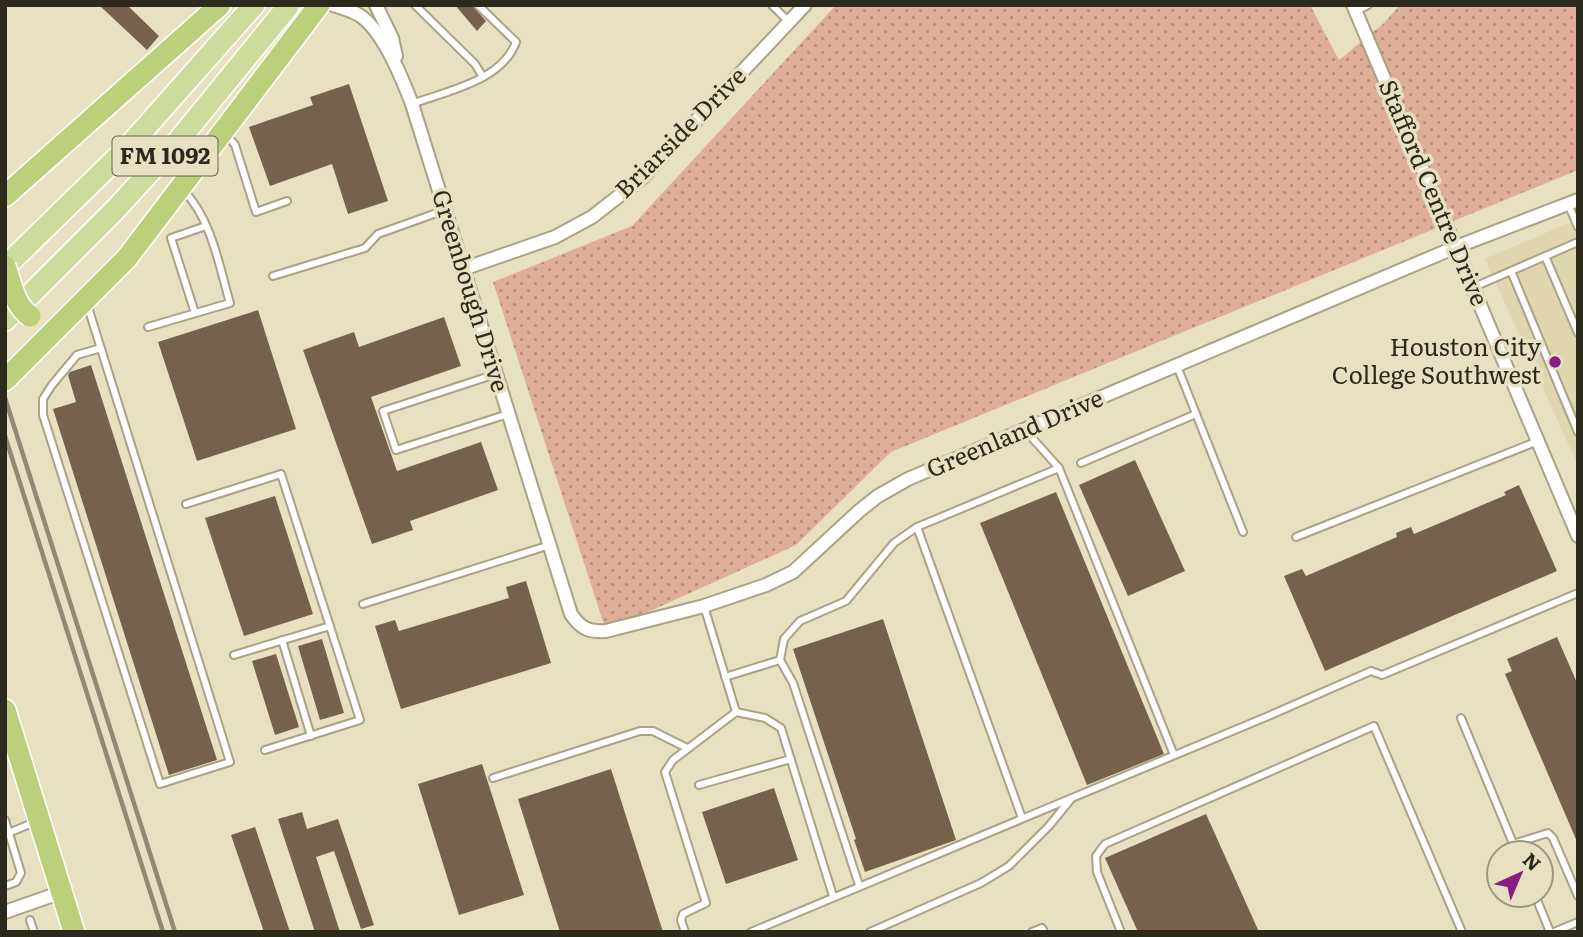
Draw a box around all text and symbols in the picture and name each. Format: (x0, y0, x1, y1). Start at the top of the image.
street label: Briarside Drive (606, 58, 753, 205)
street label: Stafford Centre Drive (1372, 73, 1499, 311)
road number: FM 1092 (113, 136, 218, 176)
street label: Greenbough Drive (425, 185, 520, 396)
place label: Houston City College Southwest (1332, 328, 1541, 391)
marker: Houston City College Southwest (1547, 354, 1563, 370)
street label: Greenland Drive (920, 379, 1108, 485)
north arrow (1485, 839, 1555, 909)
text: N (1517, 845, 1548, 877)

